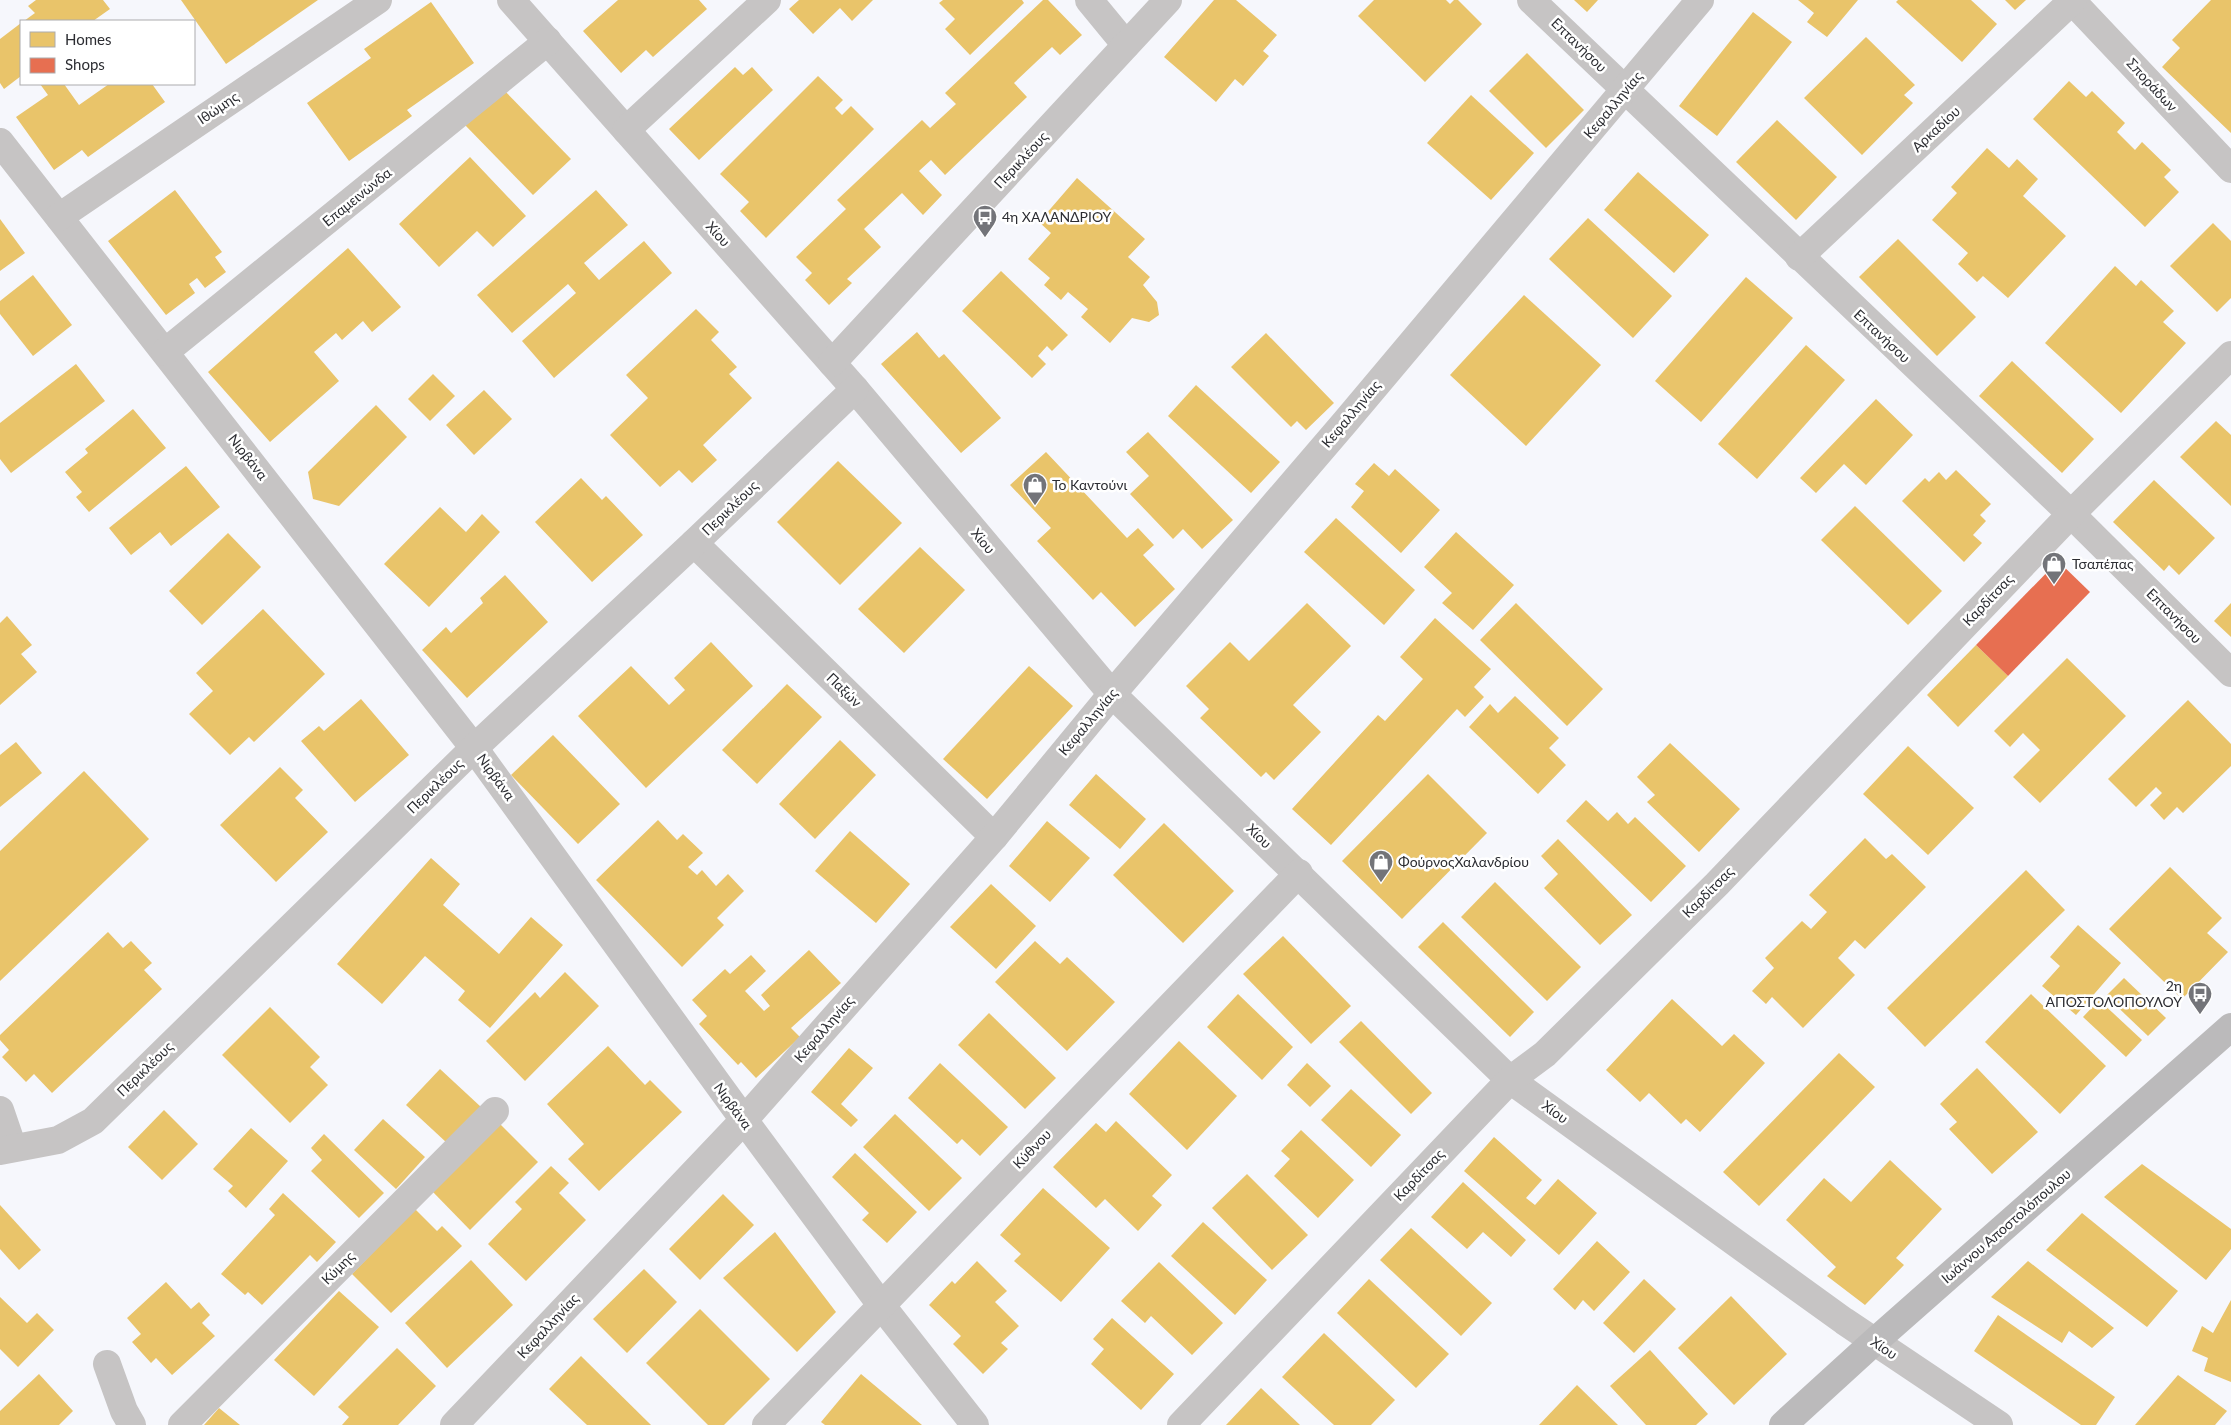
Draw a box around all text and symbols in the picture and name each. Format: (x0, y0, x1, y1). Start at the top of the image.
street label: Επτανήσου (1548, 14, 1611, 75)
legend (20, 20, 195, 85)
text: Homes (65, 30, 111, 48)
text: Shops (65, 55, 105, 73)
street label: Σποράδων (2123, 55, 2181, 115)
street label: Κεφαλληνίας (1580, 67, 1646, 142)
street label: Ιθώμης (194, 87, 242, 127)
street label: Αρκαδίου (1908, 102, 1963, 155)
street label: Περικλέους (990, 127, 1052, 192)
street label: Επαμεινώνδα (319, 163, 395, 230)
bus stop icon: 4η ΧΑΛΑΝΔΡΙΟΥ (972, 204, 998, 238)
place label: 4η ΧΑΛΑΝΔΡΙΟΥ (1002, 208, 1112, 225)
street label: Χίου (703, 218, 734, 250)
street label: Επτανήσου (1851, 305, 1914, 366)
street label: Κεφαλληνίας (1318, 376, 1384, 451)
street label: Νιρβάνα (225, 430, 272, 484)
shop icon: Το Καντούνι (1022, 472, 1048, 506)
street label: Περικλέους (698, 476, 762, 539)
place label: Το Καντούνι (1052, 476, 1127, 493)
street label: Χίου (968, 524, 999, 557)
shop icon: Τσαπέπας (2041, 551, 2067, 585)
place label: Τσαπέπας (2072, 555, 2134, 572)
street label: Καρδίτσας (1959, 570, 2017, 629)
street label: Επτανήσου (2143, 585, 2205, 647)
street label: Παξών (823, 669, 865, 710)
street label: Κεφαλληνίας (1055, 684, 1121, 759)
street label: Νιρβάνα (474, 750, 519, 804)
street label: Περικλέους (403, 754, 467, 817)
street label: Χίου (1243, 820, 1275, 852)
shop icon: ΦούρνοςΧαλανδρίου (1368, 849, 1394, 883)
place label: ΦούρνοςΧαλανδρίου (1398, 853, 1529, 870)
street label: Καρδίτσας (1678, 862, 1737, 921)
place label: 2η ΑΠΟΣΤΟΛΟΠΟΥΛΟΥ (2045, 977, 2182, 1010)
bus stop icon: 2η ΑΠΟΣΤΟΛΟΠΟΥΛΟΥ (2187, 981, 2213, 1015)
street label: Κεφαλληνίας (790, 992, 857, 1065)
street label: Περικλέους (113, 1037, 177, 1100)
street label: Νιρβάνα (711, 1079, 756, 1133)
street label: Χίου (1539, 1096, 1572, 1127)
street label: Κύθνου (1009, 1126, 1054, 1172)
street label: Καρδίτσας (1390, 1145, 1448, 1204)
street label: Ιωάννου Αποστολόπουλου (1938, 1165, 2074, 1286)
street label: Κύμης (318, 1247, 358, 1288)
street label: Κεφαλληνίας (513, 1289, 582, 1362)
street label: Χίου (1868, 1333, 1901, 1362)

